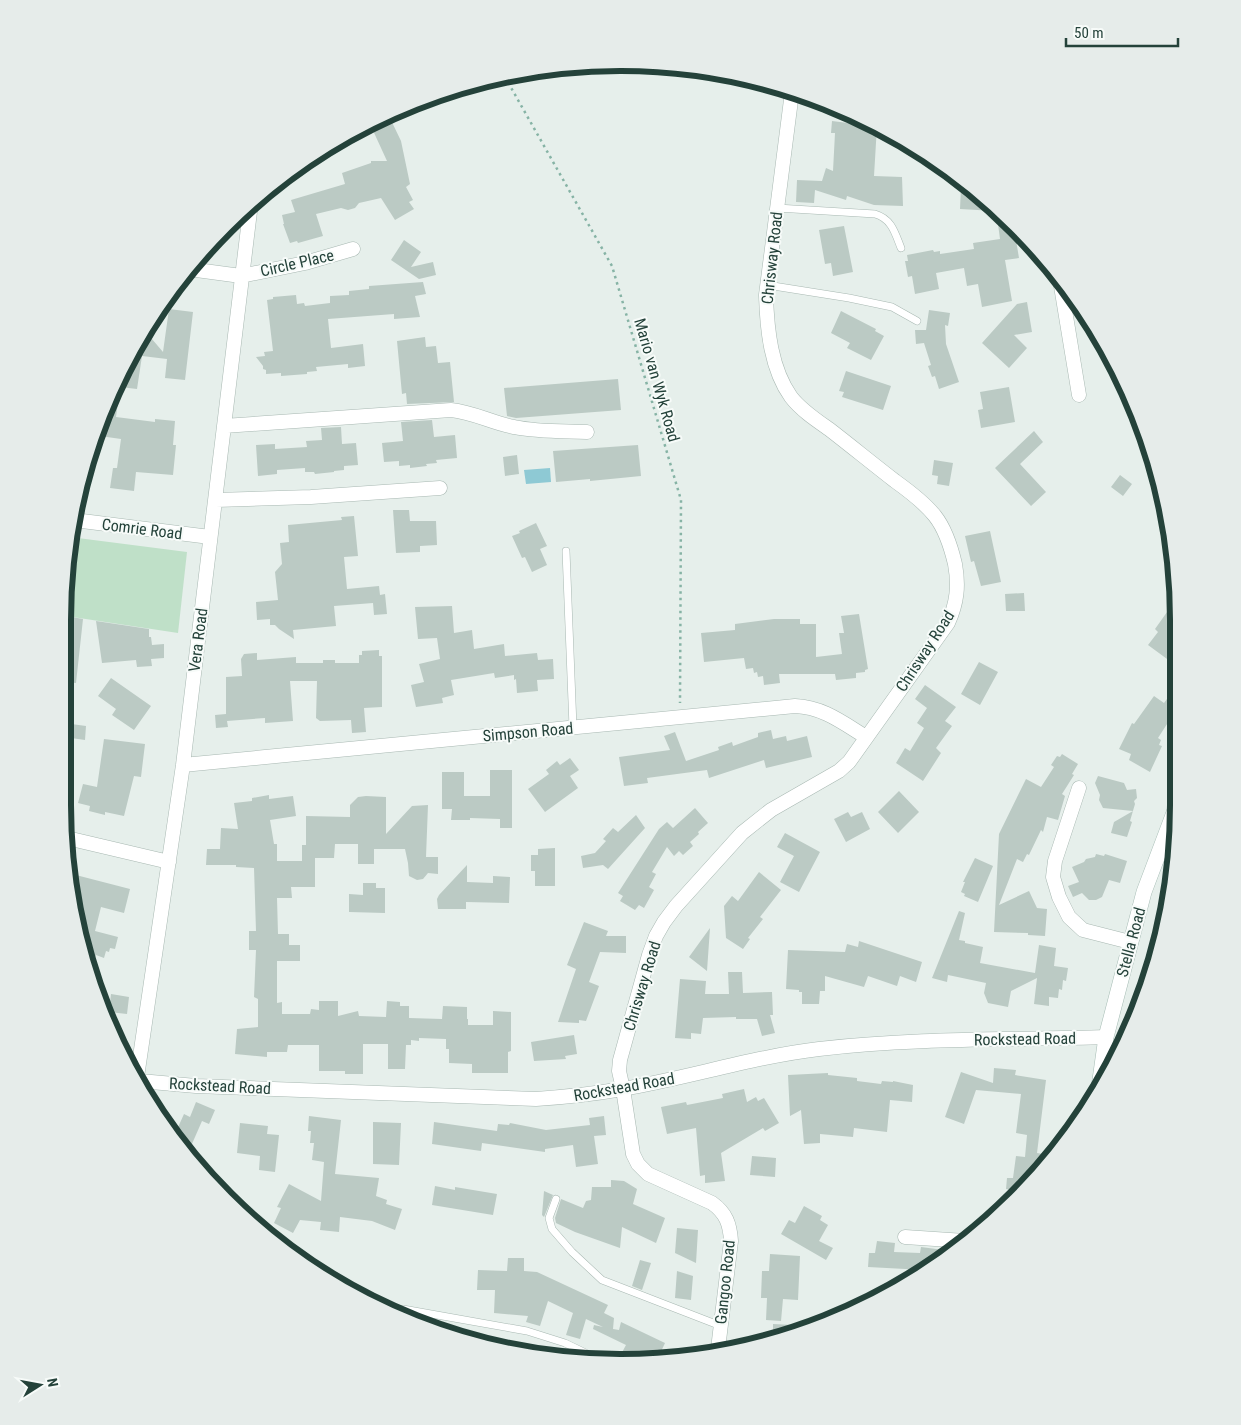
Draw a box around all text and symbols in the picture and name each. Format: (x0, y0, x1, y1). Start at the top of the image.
scale bar (1066, 15, 1178, 47)
text: 50 m (1074, 24, 1104, 42)
street label: Chrisway Road (758, 211, 786, 305)
street label: Circle Place (258, 245, 336, 281)
street label: Mario van Wyk Road (630, 316, 684, 444)
street label: Comrie Road (101, 515, 183, 543)
street label: Vera Road (185, 607, 211, 673)
street label: Chrisway Road (892, 607, 958, 695)
street label: Simpson Road (482, 719, 574, 745)
street label: Stella Road (1113, 905, 1149, 979)
street label: Chrisway Road (619, 939, 665, 1033)
street label: Rockstead Road (974, 1029, 1076, 1049)
street label: Rockstead Road (572, 1069, 676, 1105)
street label: Rockstead Road (169, 1074, 271, 1098)
street label: Gangoo Road (711, 1239, 739, 1325)
north arrow (15, 1360, 65, 1410)
text: N (44, 1377, 61, 1388)

